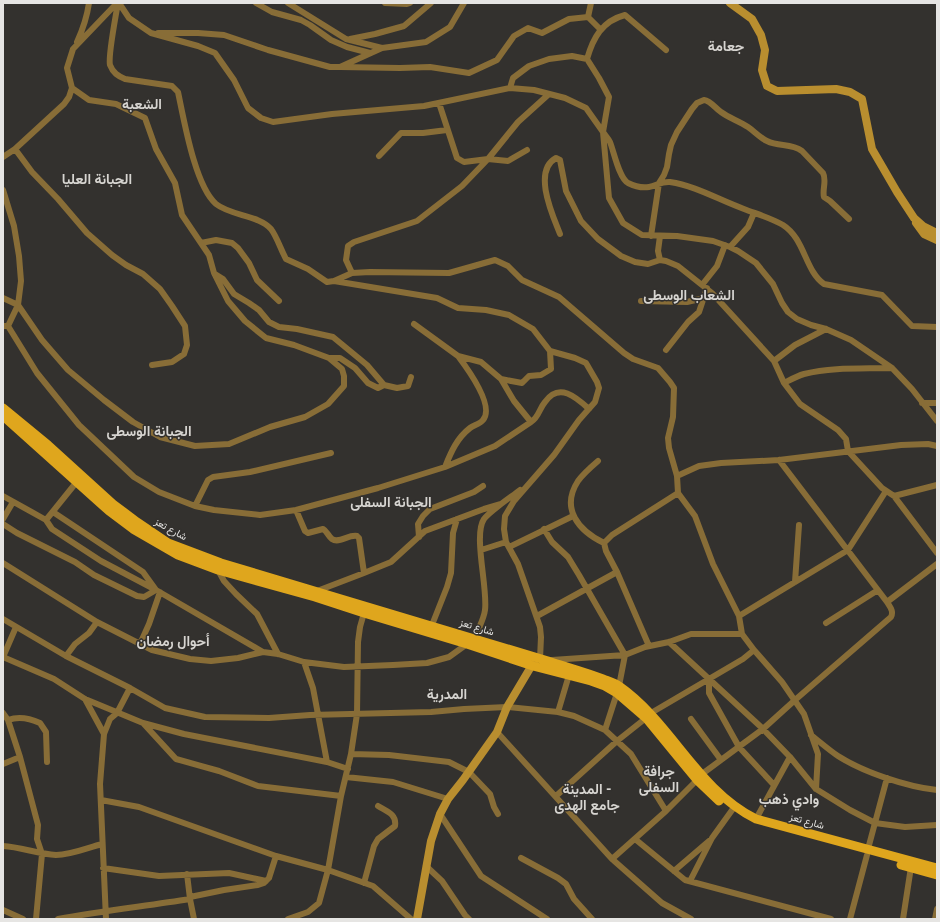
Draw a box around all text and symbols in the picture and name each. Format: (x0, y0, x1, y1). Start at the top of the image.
district label: جعامة (708, 38, 745, 55)
district label: الشعبة (122, 96, 162, 113)
district label: الجبانة العليا (62, 171, 132, 188)
district label: الشعاب الوسطى (643, 287, 735, 304)
district label: الجبانة الوسطى (106, 423, 192, 440)
district label: الجبانة السفلى (350, 494, 432, 511)
street label: شارع تعز (152, 515, 189, 543)
street label: شارع تعز (457, 616, 496, 638)
district label: أحوال رمضان (136, 633, 210, 650)
district label: المدرية (427, 686, 467, 703)
district label: جرافة السفلى (639, 763, 679, 796)
district label: المدينة - جامع الهدى (554, 781, 620, 815)
district label: وادي ذهب (759, 791, 819, 811)
street label: شارع تعز (787, 811, 826, 832)

